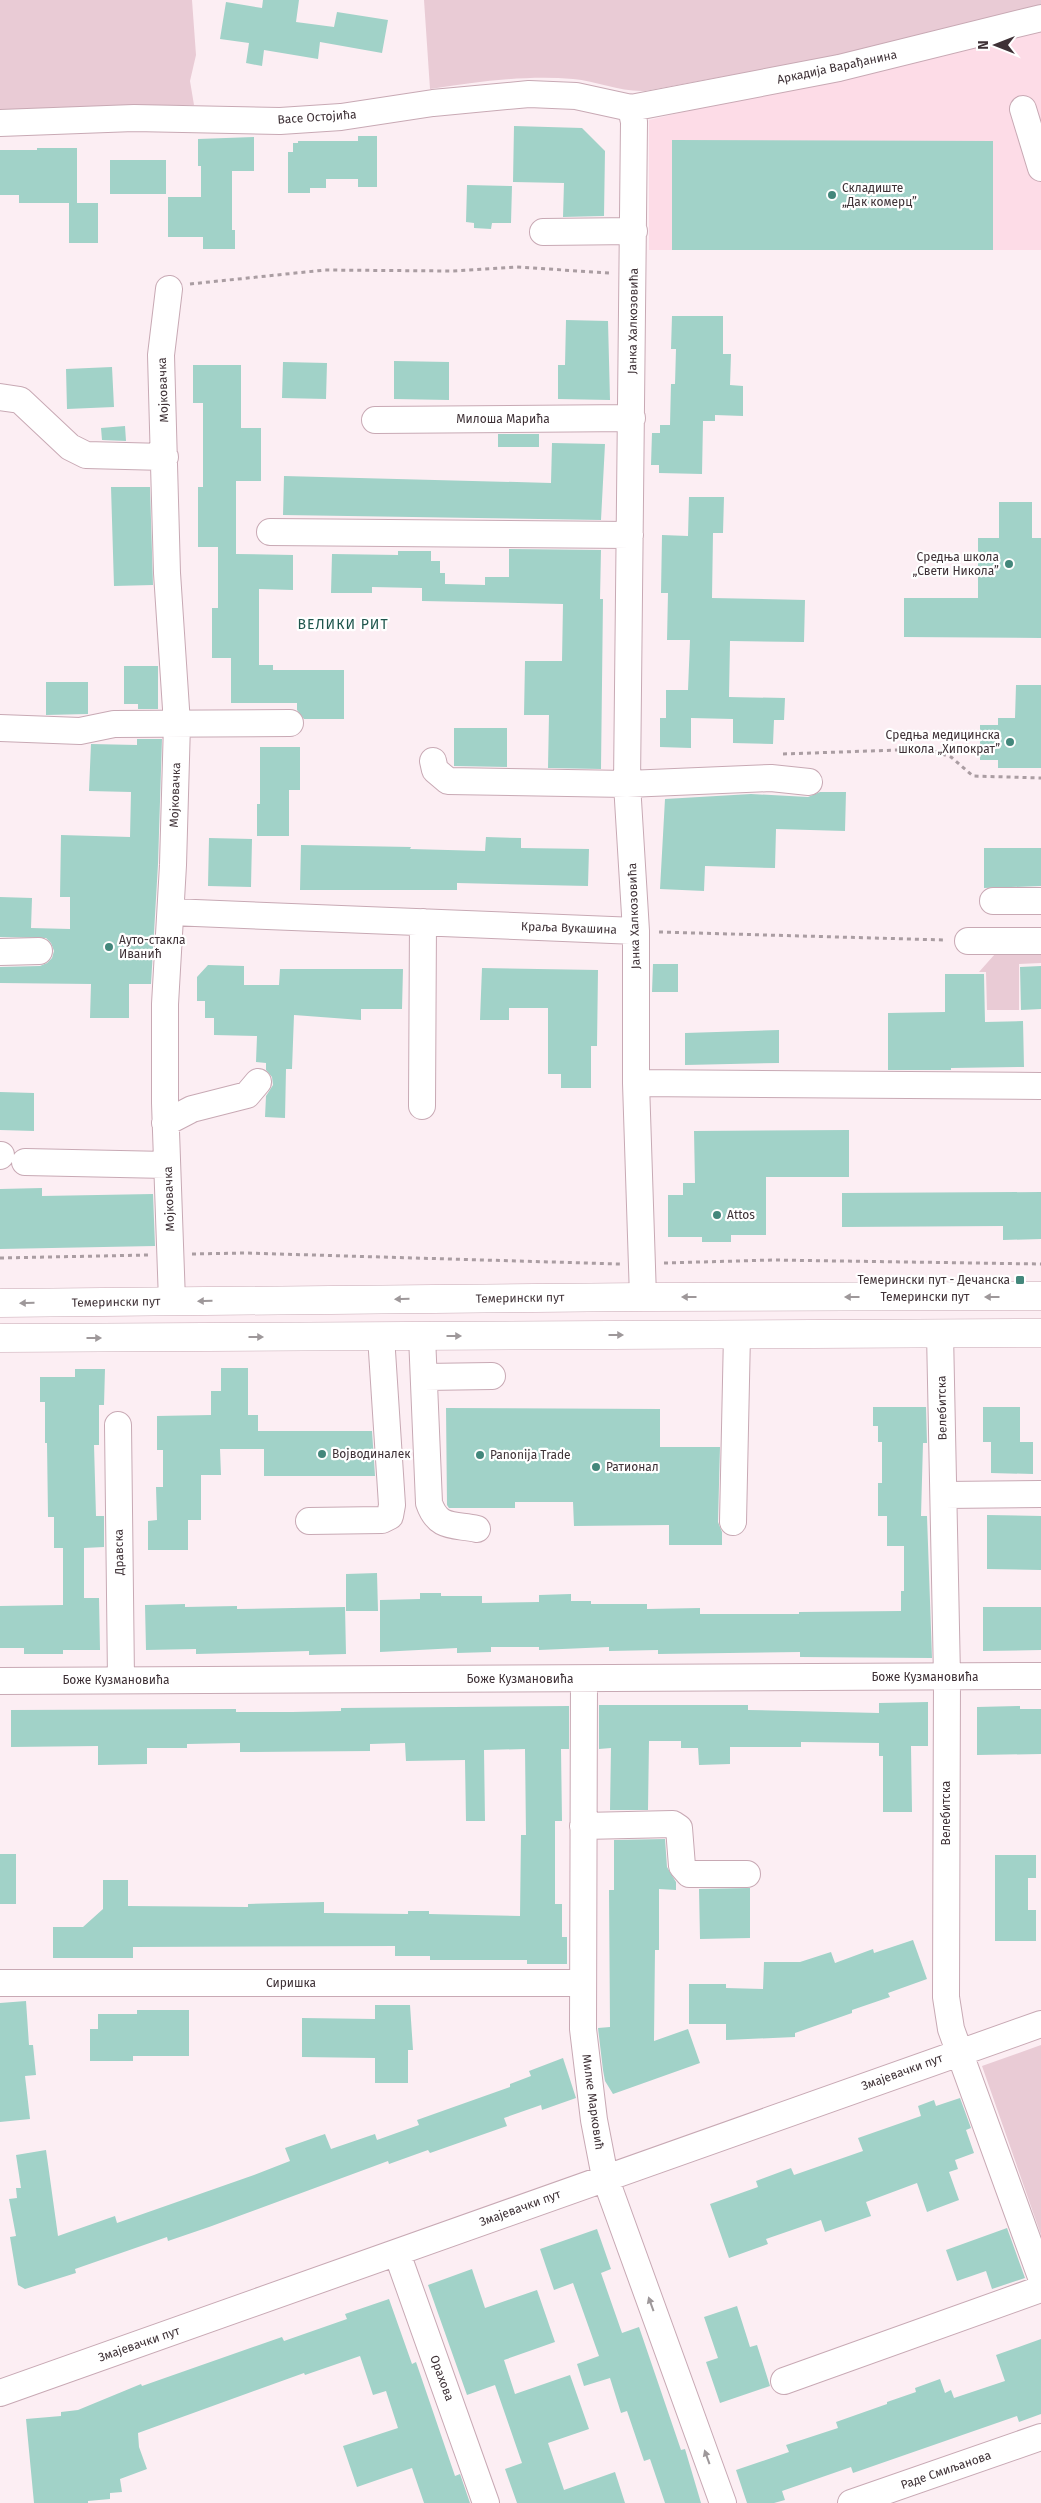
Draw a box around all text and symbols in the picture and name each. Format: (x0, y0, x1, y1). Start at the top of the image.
north arrow (971, 20, 1021, 70)
text: N (975, 40, 992, 50)
street label: Аркадија Варађанина (776, 47, 898, 87)
street label: Васе Остојића (277, 107, 357, 127)
place label: Складиште „Дак комерц” (842, 181, 917, 209)
marker: Складиште „Дак комерц” (826, 189, 838, 201)
street label: Јанка Халкозовића (625, 268, 641, 374)
street label: Мојковачка (155, 357, 171, 423)
street label: Милоша Марића (456, 412, 550, 426)
place label: Средња школа „Свети Никола” (913, 550, 999, 578)
marker: Средња школа „Свети Никола” (1003, 558, 1015, 570)
district label: ВЕЛИКИ РИТ (297, 616, 389, 633)
place label: Средња медицинска школа „Хипократ” (886, 728, 1000, 756)
marker: Средња медицинска школа „Хипократ” (1004, 736, 1016, 748)
street label: Мојковачка (167, 762, 183, 828)
street label: Јанка Халкозовића (625, 863, 643, 969)
street label: Краља Вукашина (521, 919, 617, 937)
place label: Ауто-стакла Иванић (119, 933, 186, 961)
marker: Ауто-стакла Иванић (103, 941, 115, 953)
street label: Мојковачка (161, 1166, 177, 1232)
place label: Attos (727, 1208, 755, 1222)
marker: Attos (711, 1209, 723, 1221)
place label: Темерински пут - Дечанска (857, 1273, 1010, 1287)
marker: Темерински пут - Дечанска (1014, 1274, 1026, 1286)
street label: Темерински пут (475, 1290, 565, 1306)
street label: Темерински пут (881, 1290, 970, 1304)
one-way arrow (681, 1293, 697, 1301)
one-way arrow (843, 1293, 859, 1301)
one-way arrow (984, 1293, 1000, 1301)
street label: Темерински пут (71, 1294, 161, 1310)
one-way arrow (394, 1295, 410, 1303)
one-way arrow (196, 1297, 212, 1305)
one-way arrow (18, 1299, 34, 1307)
one-way arrow (608, 1331, 624, 1339)
one-way arrow (446, 1332, 462, 1340)
one-way arrow (249, 1333, 265, 1341)
one-way arrow (86, 1334, 102, 1342)
street label: Велебитска (934, 1376, 950, 1440)
place label: Војводиналек (332, 1447, 411, 1461)
marker: Војводиналек (316, 1448, 328, 1460)
place label: Panonija Trade (490, 1448, 571, 1462)
marker: Panonija Trade (474, 1449, 486, 1461)
place label: Ратионал (606, 1460, 659, 1474)
marker: Ратионал (590, 1461, 602, 1473)
street label: Дравска (112, 1529, 126, 1576)
street label: Боже Кузмановића (871, 1670, 979, 1684)
street label: Боже Кузмановића (466, 1672, 574, 1686)
street label: Боже Кузмановића (62, 1673, 170, 1687)
street label: Велебитска (939, 1781, 953, 1845)
street label: Сиришка (266, 1976, 316, 1990)
street label: Змајевачки пут (859, 2051, 945, 2093)
street label: Милке Марковић (579, 2053, 607, 2151)
street label: Змајевачки пут (477, 2187, 563, 2229)
one-way arrow (647, 2297, 654, 2312)
street label: Змајевачки пут (96, 2323, 182, 2365)
street label: Орахова (427, 2353, 457, 2403)
street label: Раде Смиљанова (899, 2448, 993, 2492)
one-way arrow (703, 2449, 711, 2464)

